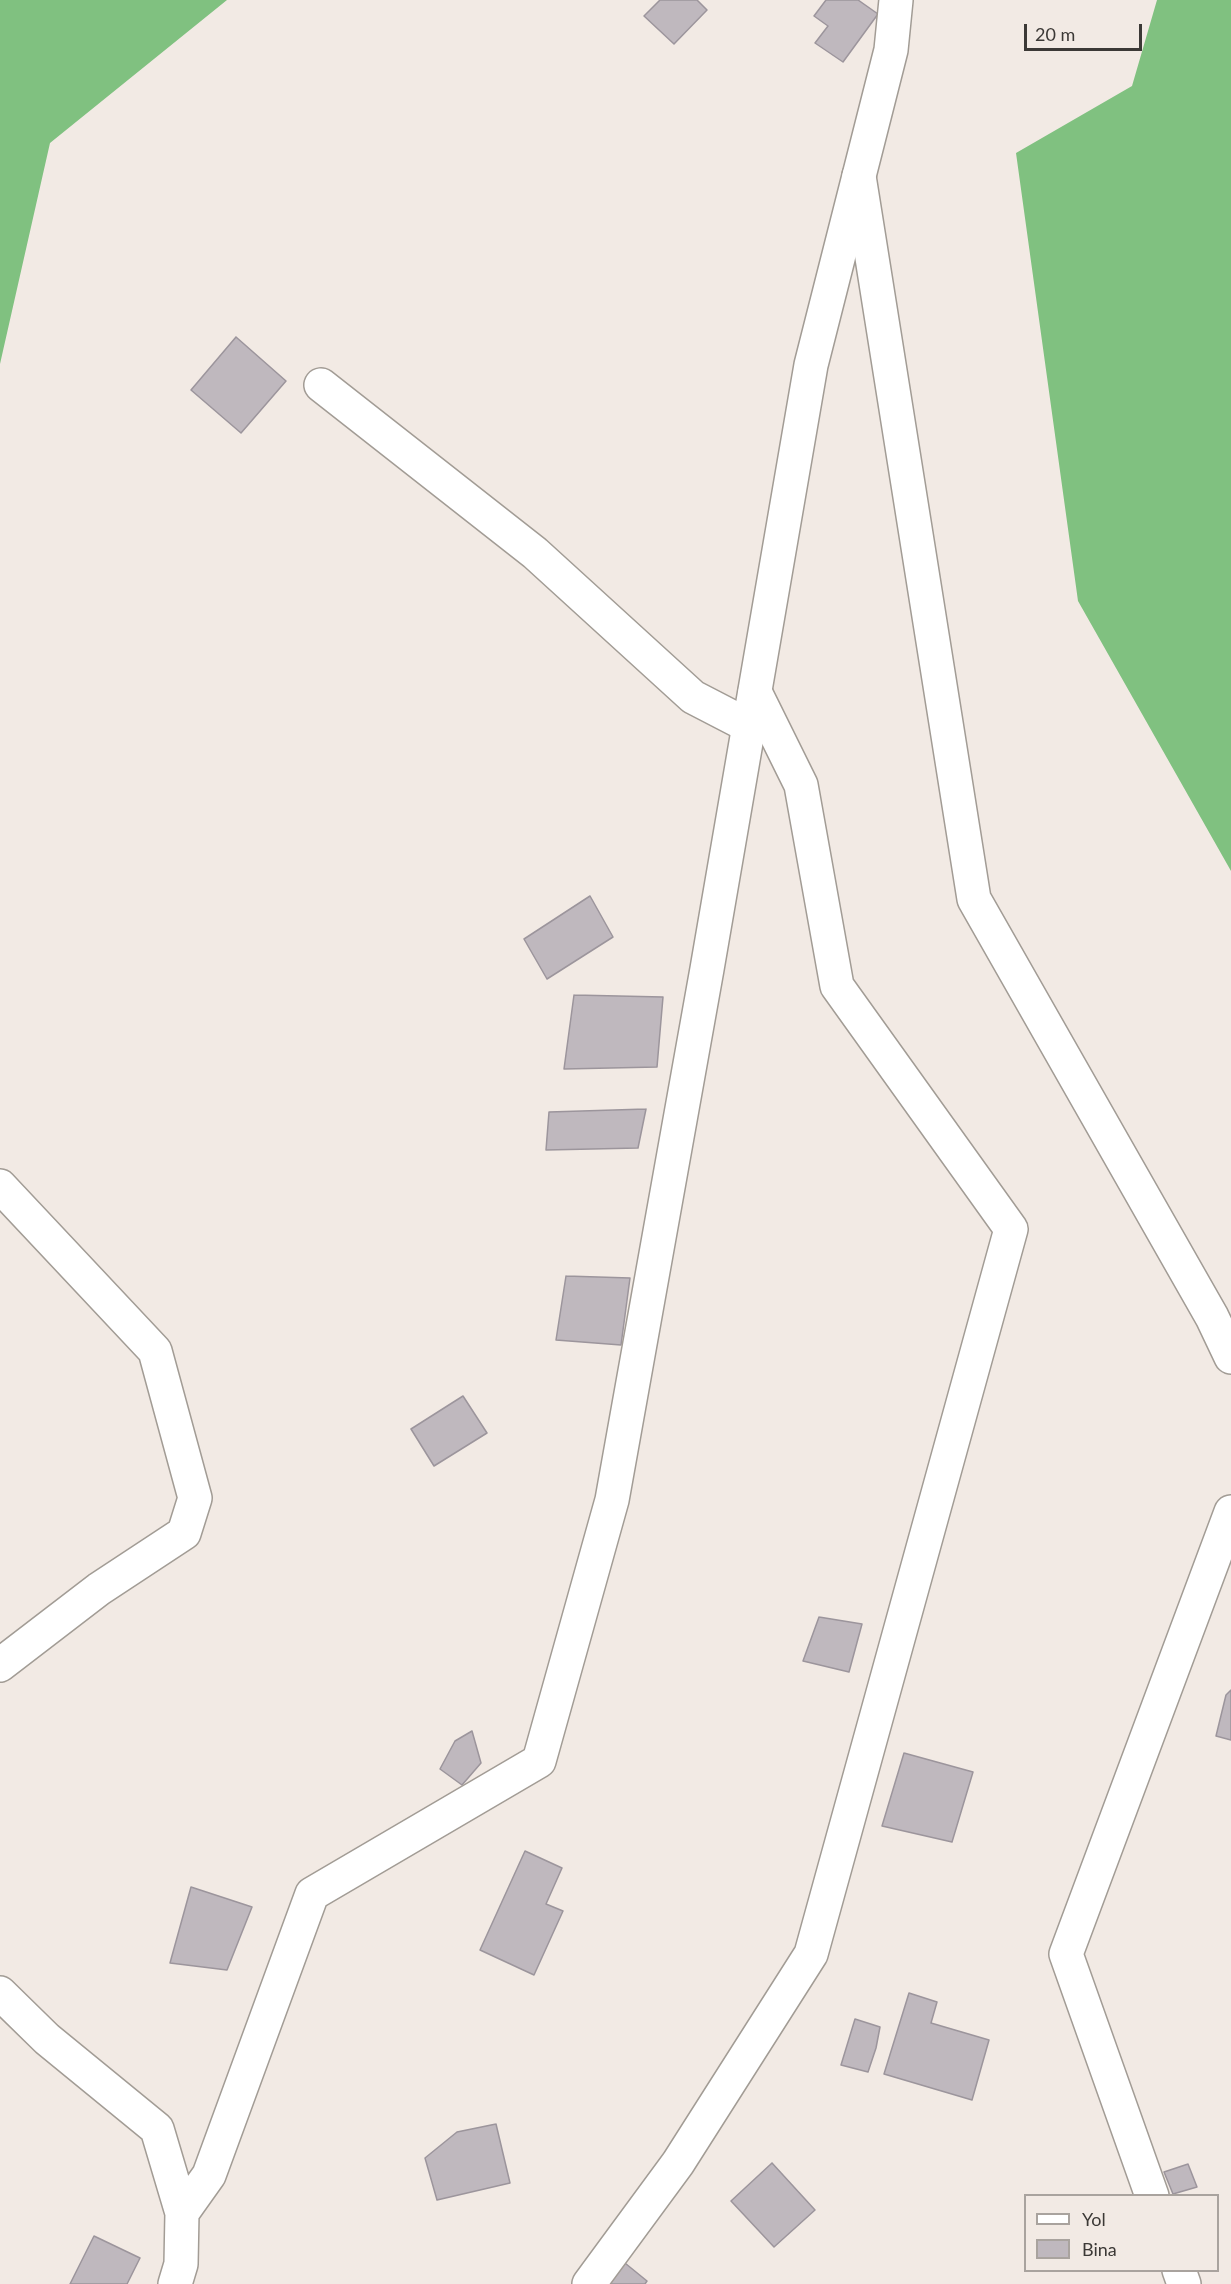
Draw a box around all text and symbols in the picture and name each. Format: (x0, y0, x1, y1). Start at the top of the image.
scale bar (1027, 12, 1146, 50)
text: 20 m (1035, 23, 1075, 45)
legend (1024, 2194, 1219, 2272)
text: Yol (1082, 2208, 1106, 2230)
text: Bina (1082, 2238, 1117, 2260)

